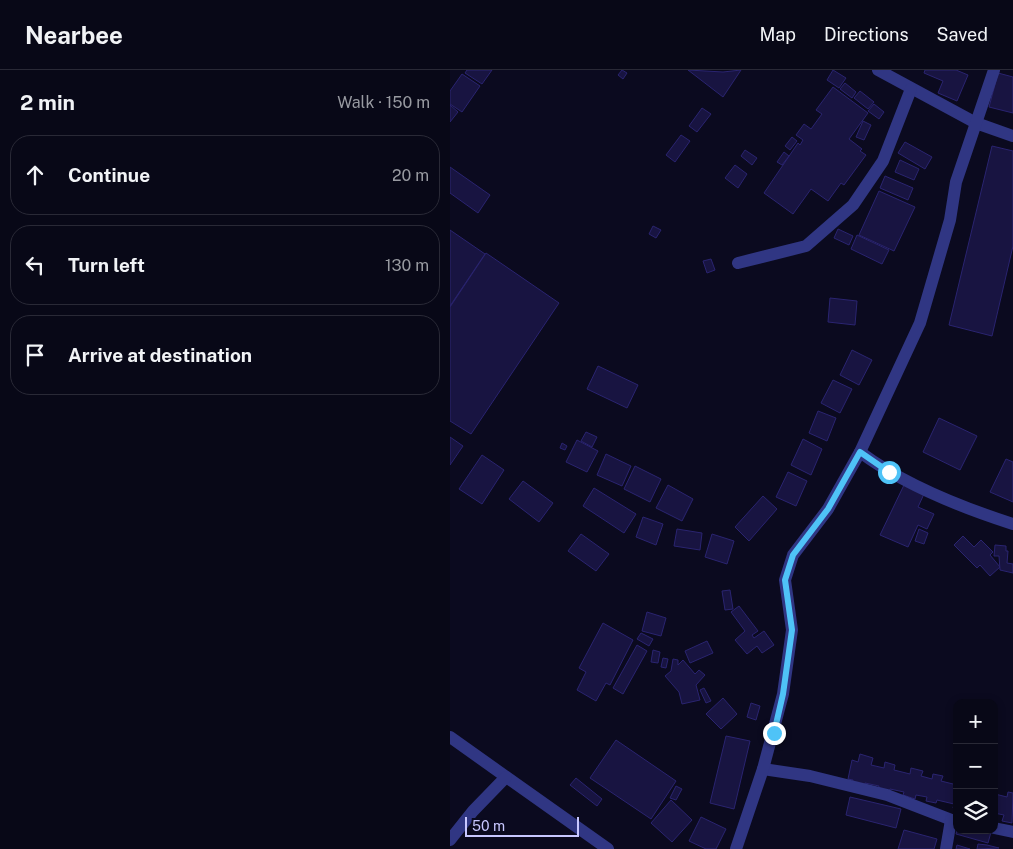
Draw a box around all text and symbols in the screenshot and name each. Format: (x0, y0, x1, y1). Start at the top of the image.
text: Nearbee (25, 21, 123, 49)
text: Map (759, 24, 796, 45)
text: Directions (824, 24, 909, 45)
text: Saved (937, 24, 988, 45)
text: 2 min (20, 90, 75, 115)
text: Walk · 150 m (337, 93, 430, 112)
icon: ahead (21, 161, 49, 189)
text: Continue (68, 164, 150, 186)
text: 20 m (392, 166, 429, 185)
icon: left (21, 251, 49, 279)
text: Turn left (68, 254, 145, 276)
text: 130 m (385, 256, 429, 275)
icon: arrive (21, 341, 49, 369)
text: Arrive at destination (68, 344, 252, 366)
route start (878, 461, 901, 484)
map controls (953, 699, 998, 834)
button: + (953, 699, 998, 744)
route end (763, 722, 786, 745)
button: − (953, 744, 998, 789)
button: layers (953, 789, 998, 834)
scale bar (465, 814, 579, 837)
text: 50 m (472, 818, 505, 834)

